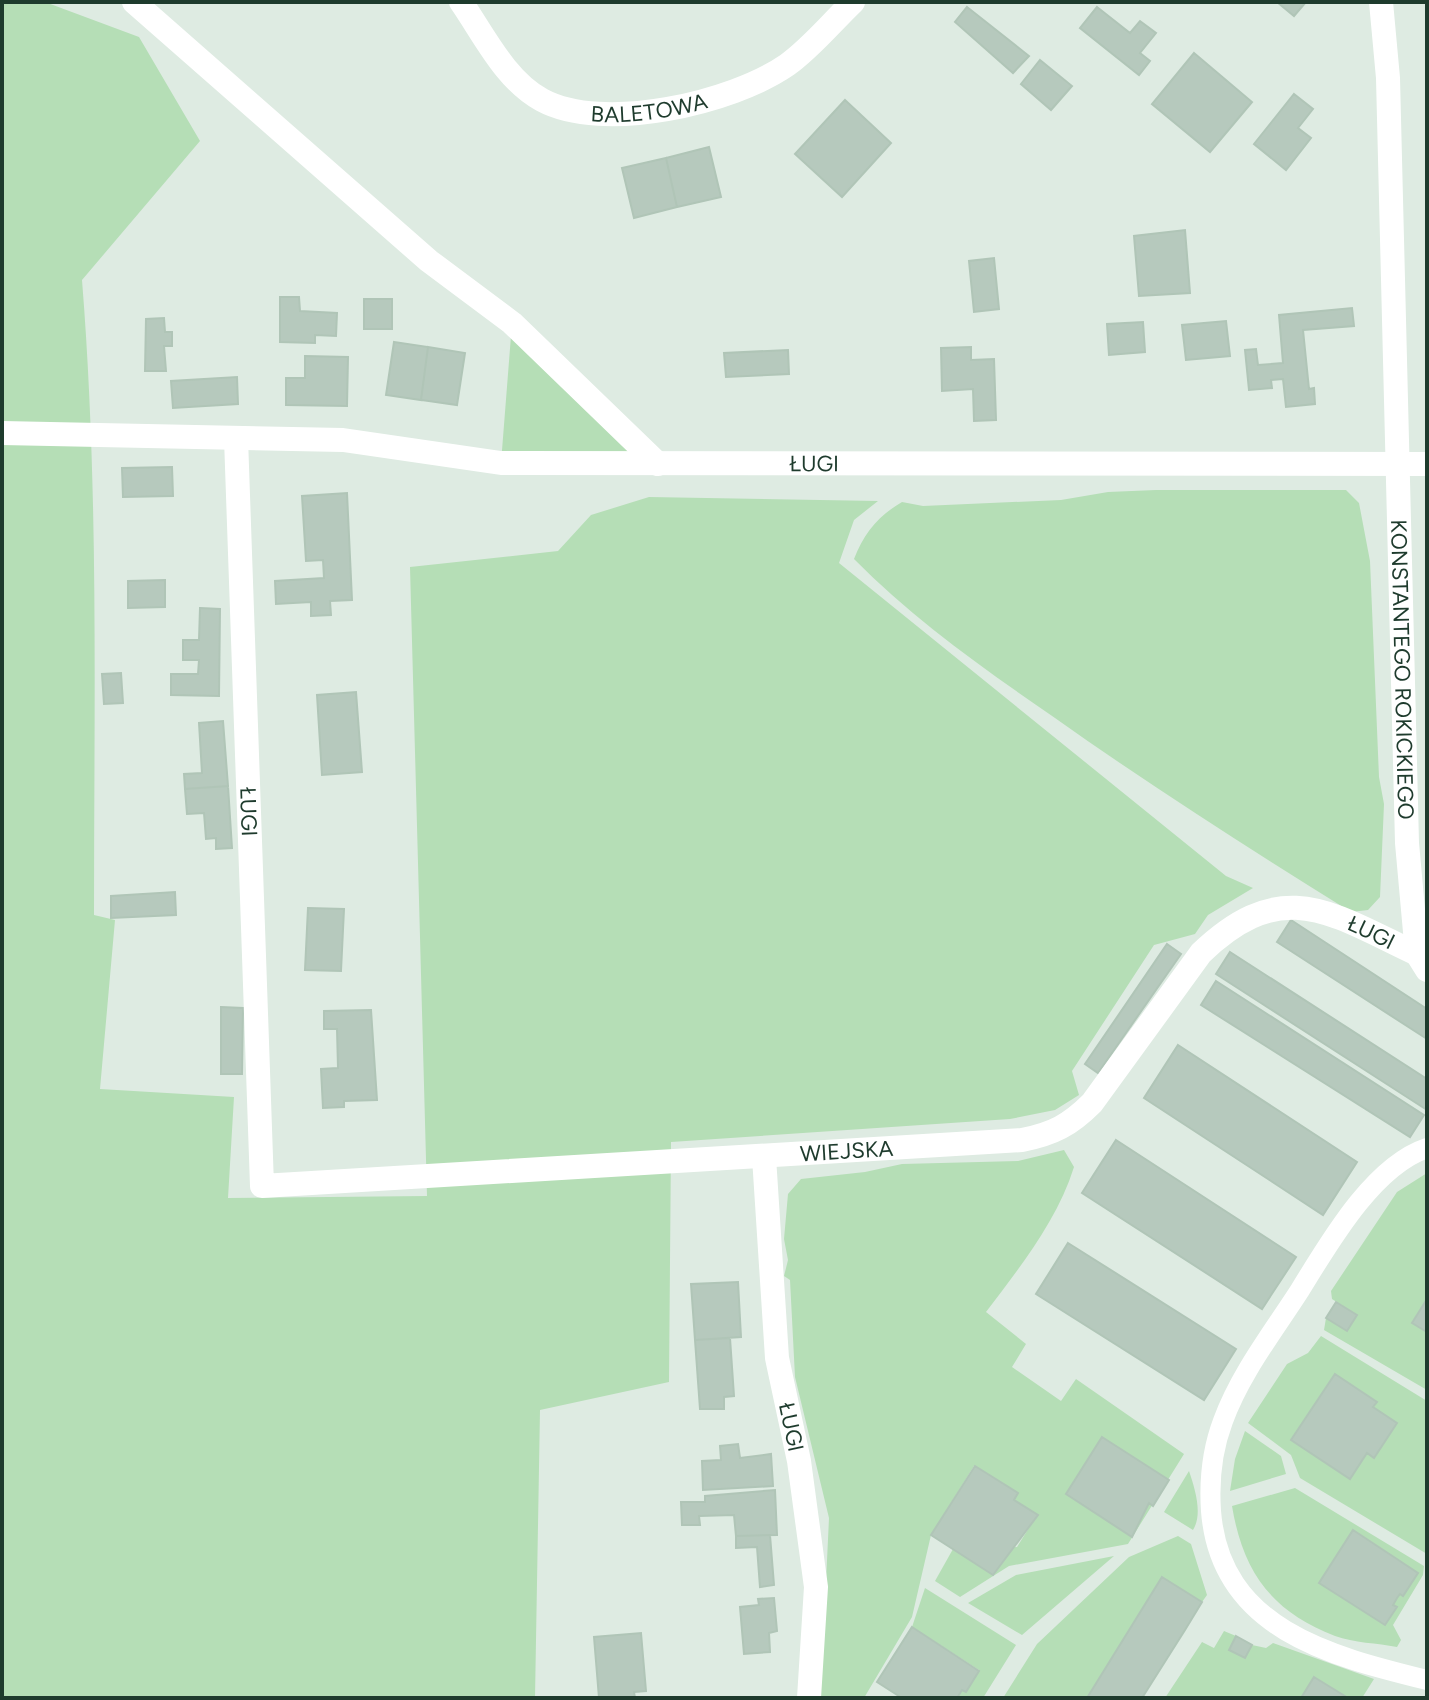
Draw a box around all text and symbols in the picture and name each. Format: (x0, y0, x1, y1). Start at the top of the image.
street label: BALETOWA (590, 87, 710, 128)
street label: ŁUGI (790, 450, 839, 477)
street label: KONSTANTEGO ROKICKIEGO (1385, 519, 1420, 820)
street label: ŁUGI (235, 787, 263, 837)
street label: ŁUGI (1344, 909, 1400, 955)
street label: WIEJSKA (799, 1134, 894, 1167)
street label: ŁUGI (773, 1400, 810, 1454)

